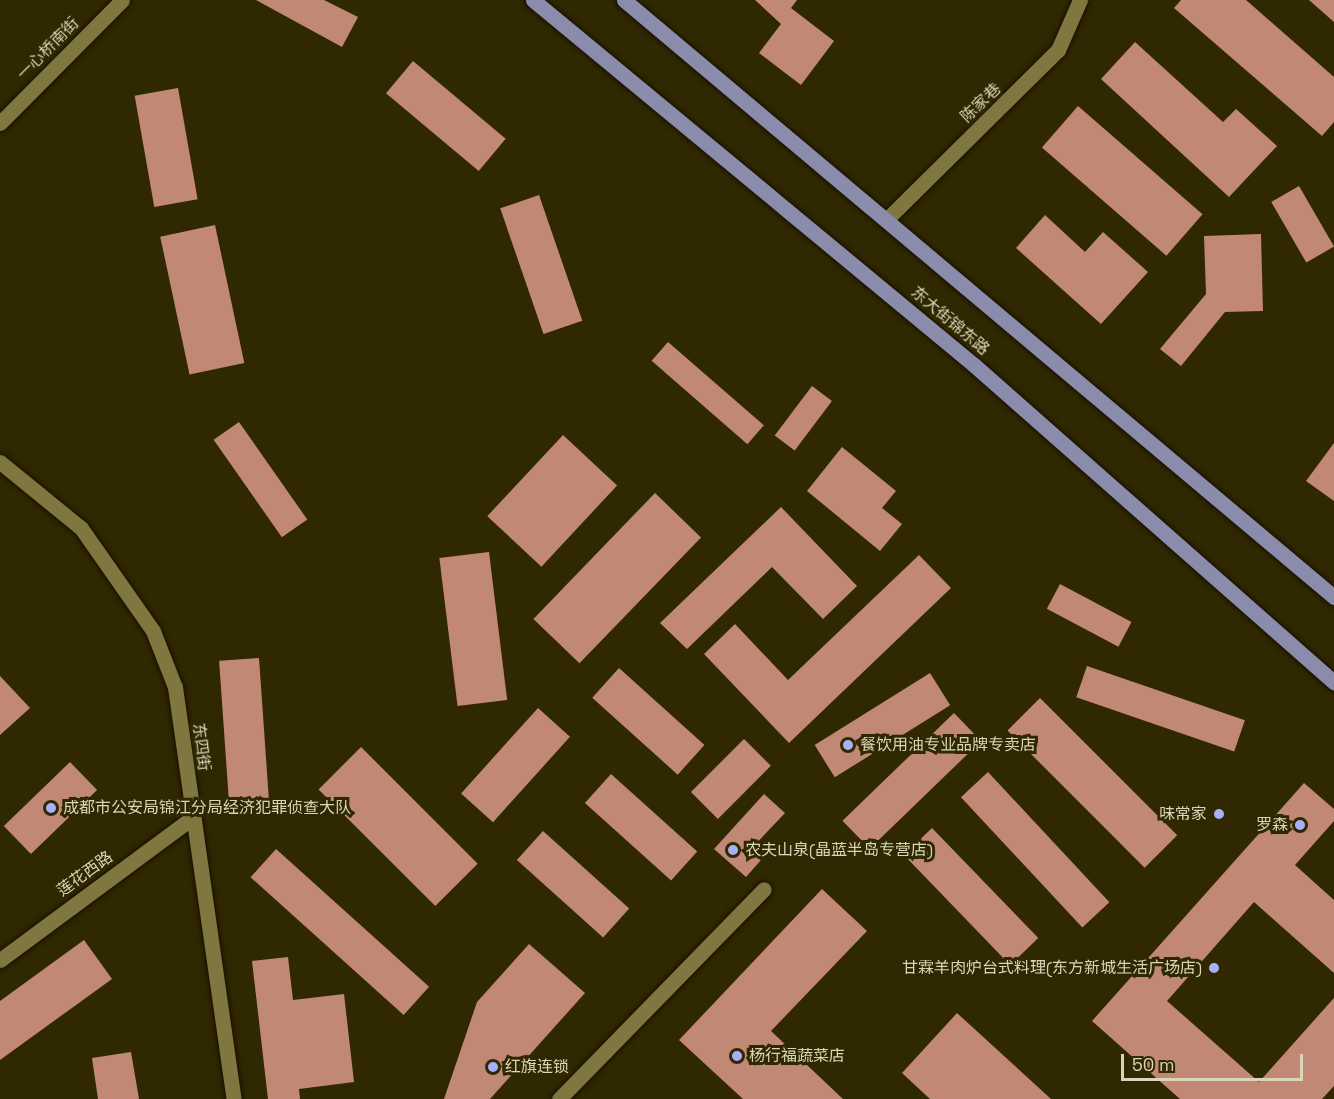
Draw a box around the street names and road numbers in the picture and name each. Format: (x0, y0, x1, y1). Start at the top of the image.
street label: 一心桥南街 (13, 14, 83, 84)
street label: 陈家巷 (957, 79, 1005, 127)
street label: 东大街锦东路 (907, 283, 993, 359)
street label: 东四街 (189, 722, 213, 772)
street label: 莲花西路 (53, 847, 117, 901)

